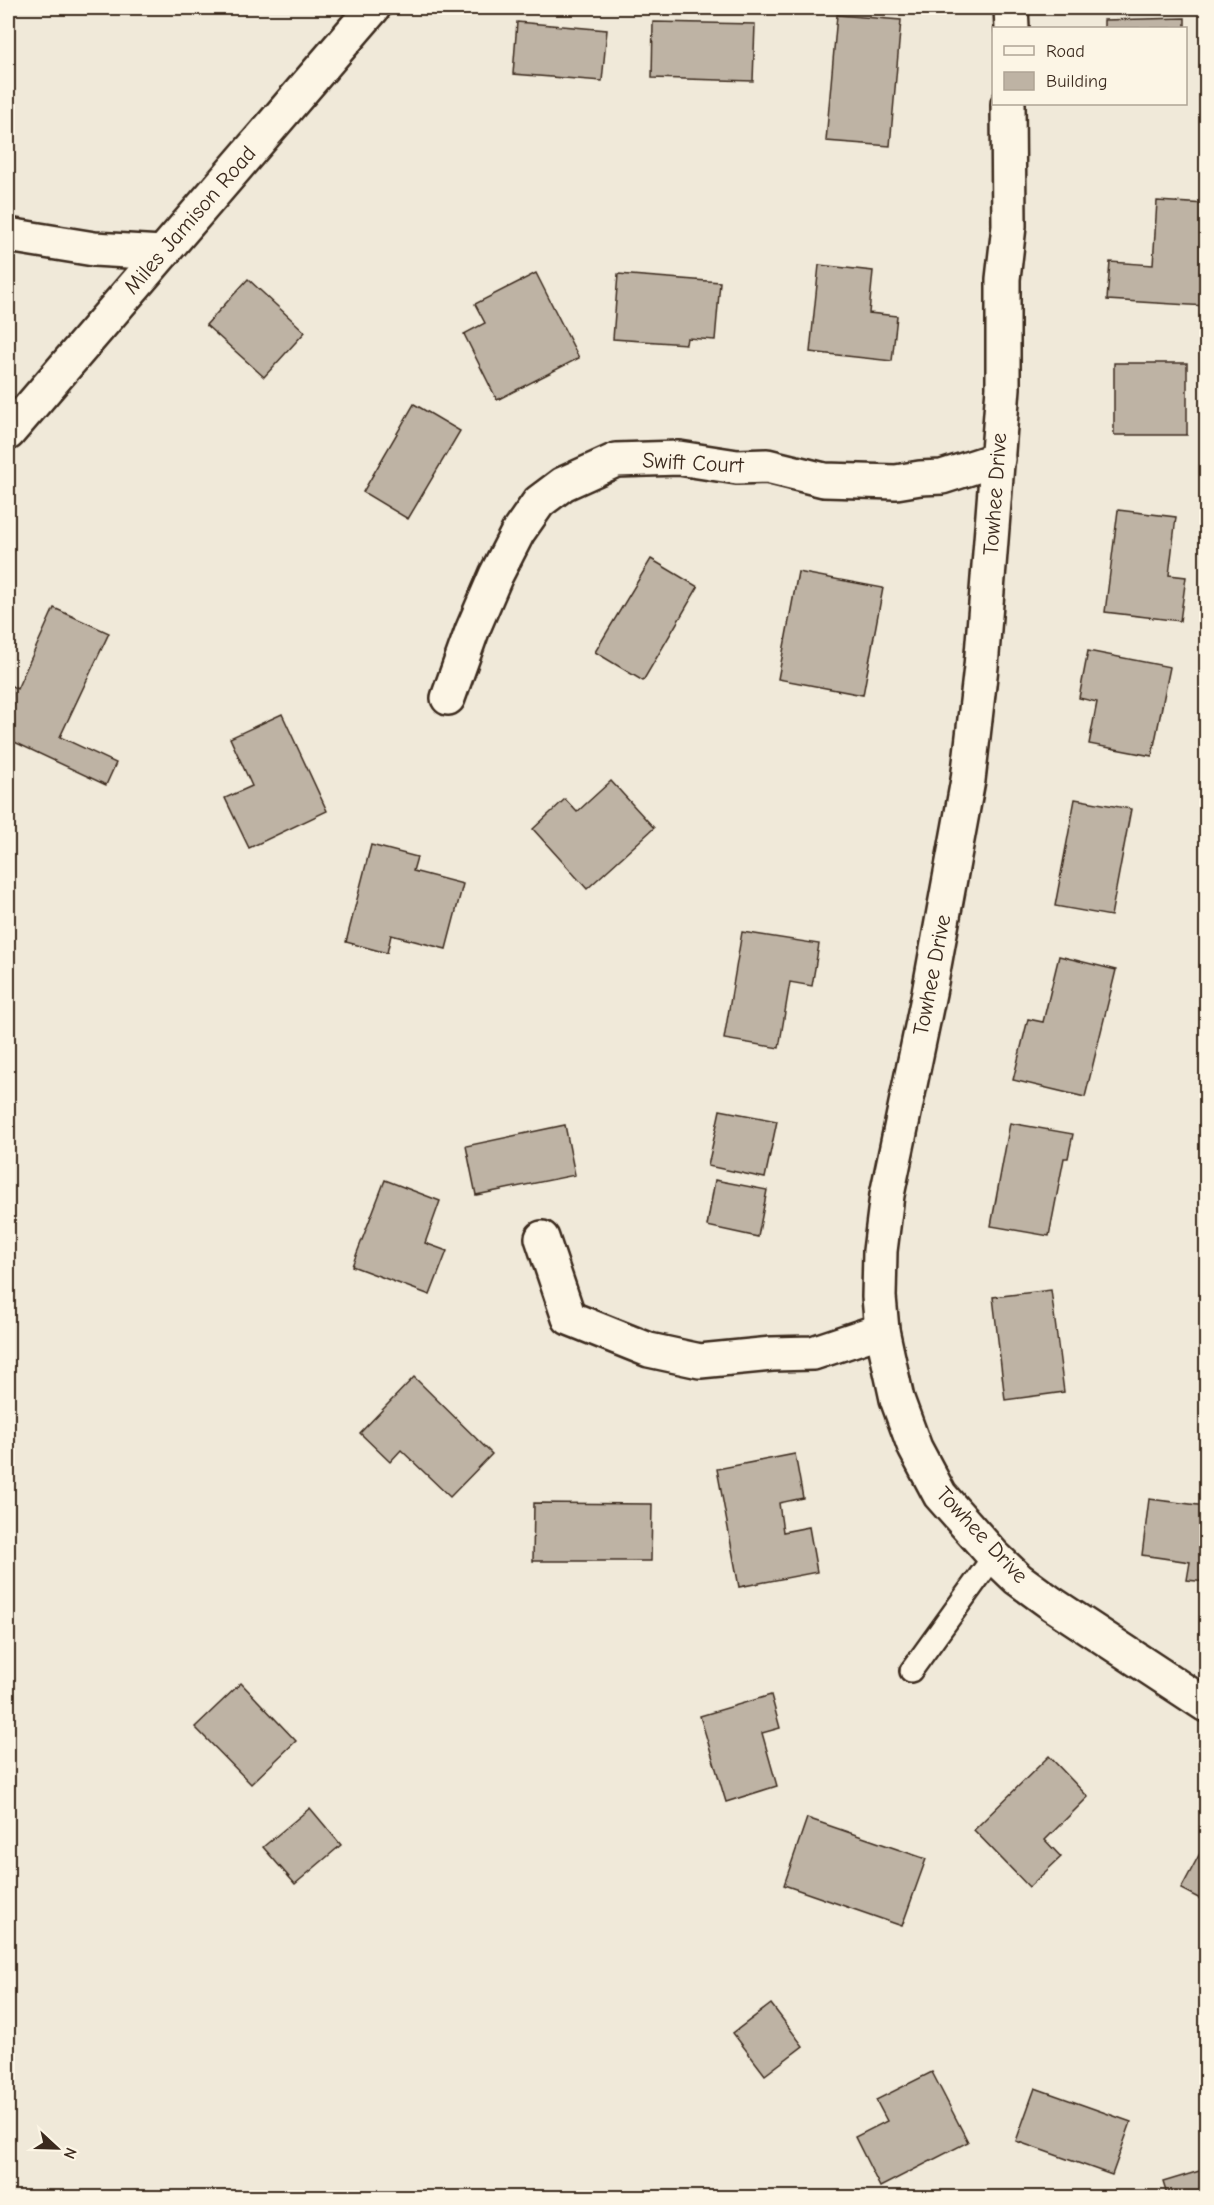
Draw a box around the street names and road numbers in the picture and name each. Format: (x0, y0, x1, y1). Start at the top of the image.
street label: Miles Jamison Road (118, 140, 262, 300)
street label: Towhee Drive (978, 432, 1012, 556)
street label: Swift Court (642, 447, 745, 479)
street label: Towhee Drive (908, 912, 956, 1038)
street label: Towhee Drive (931, 1481, 1033, 1589)

